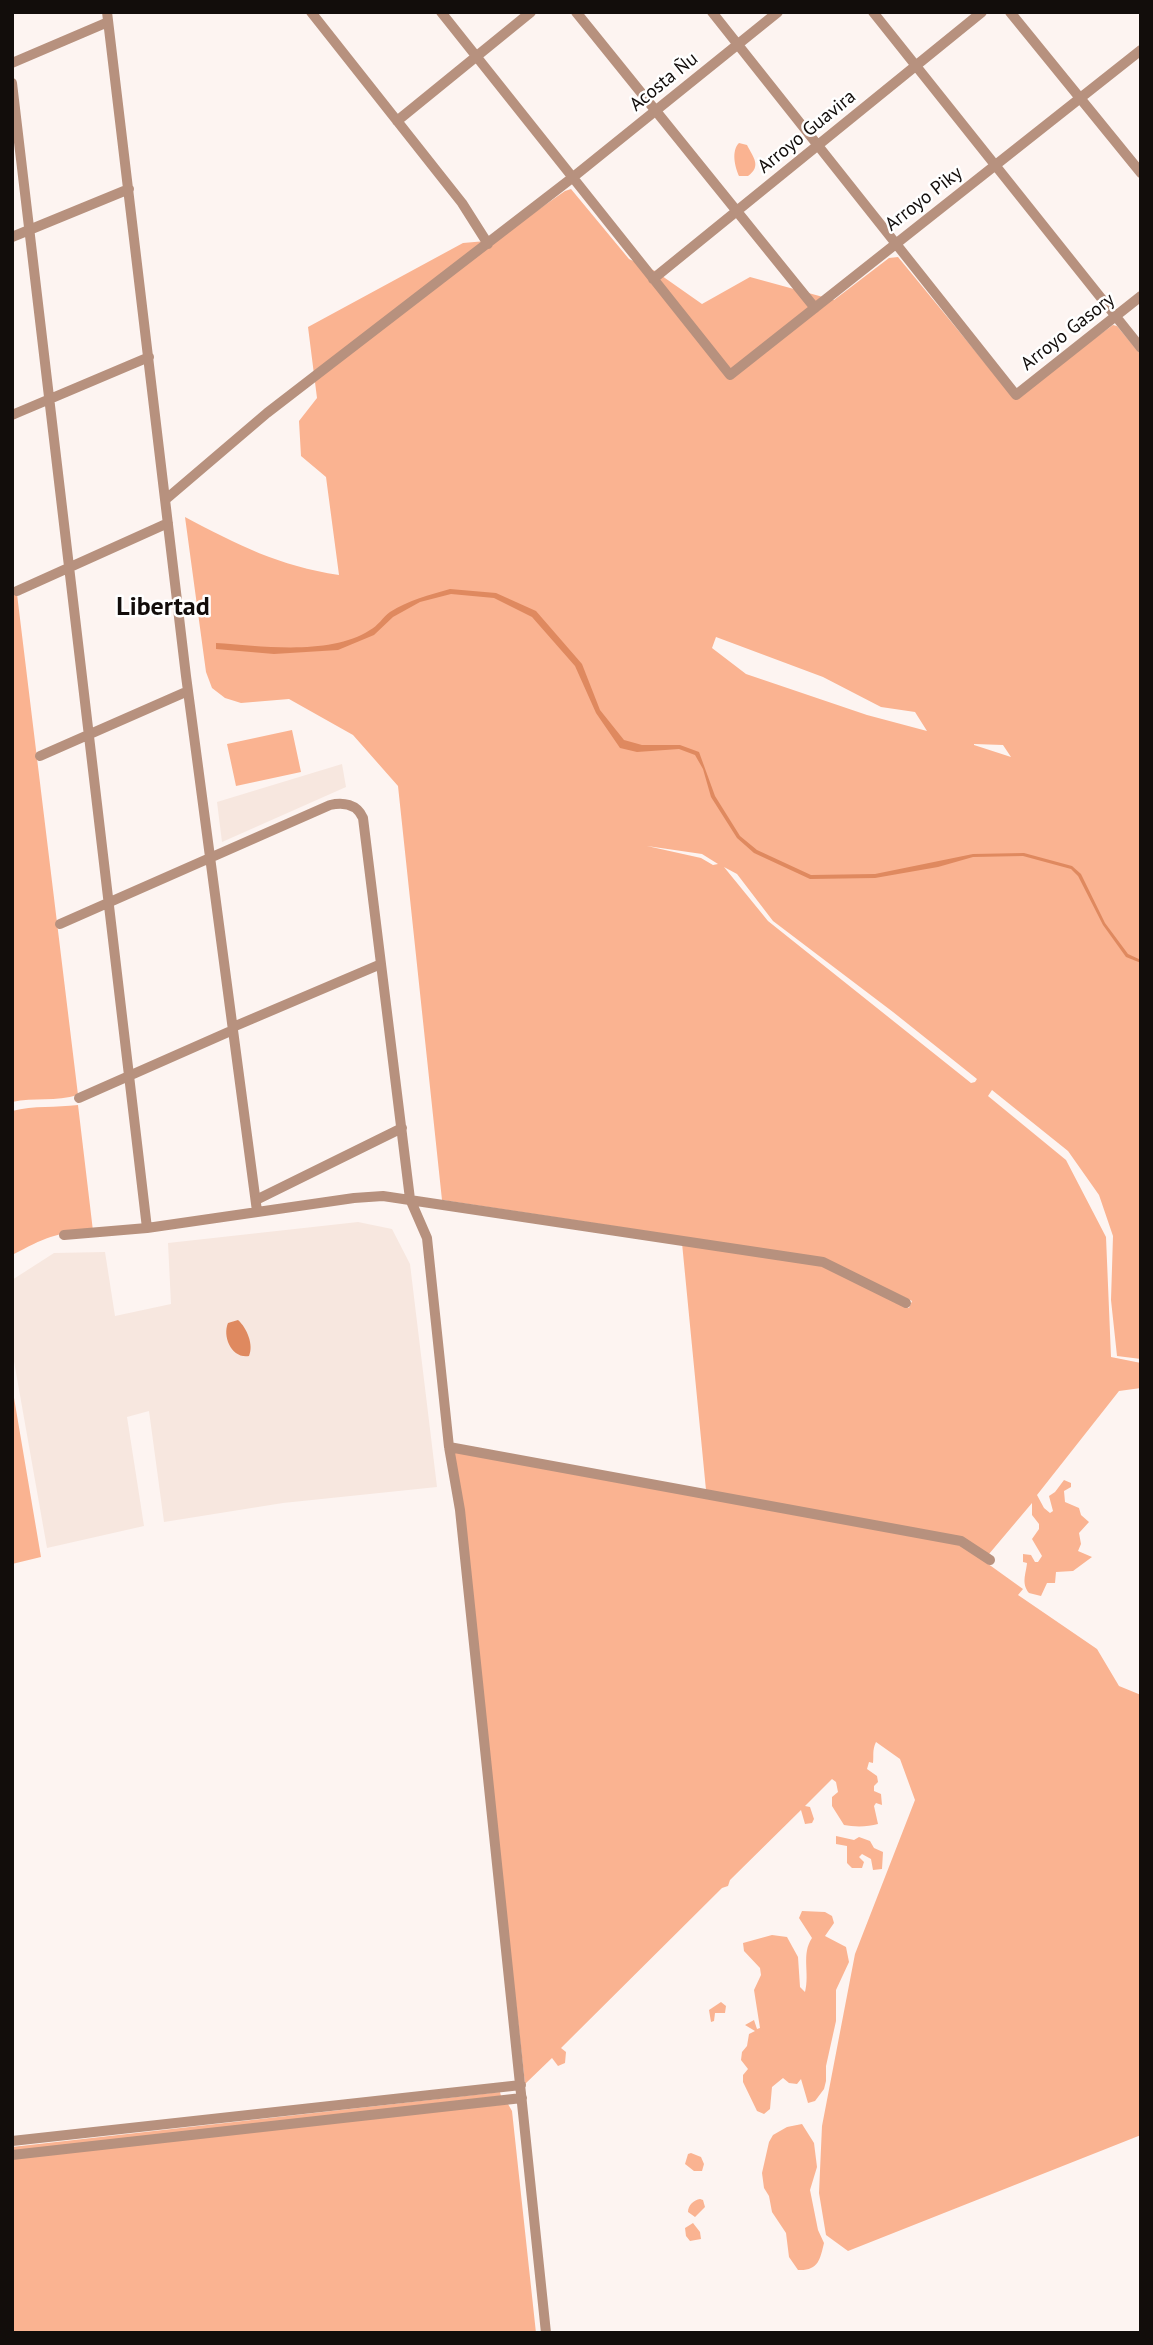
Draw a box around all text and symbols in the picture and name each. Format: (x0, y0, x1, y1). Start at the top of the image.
street label: Acosta Ñu (625, 48, 703, 116)
street label: Arroyo Guavira (753, 86, 861, 178)
street label: Arroyo Piky (881, 162, 967, 236)
street label: Arroyo Gasory (1017, 288, 1119, 376)
district label: Libertad (116, 592, 210, 624)

